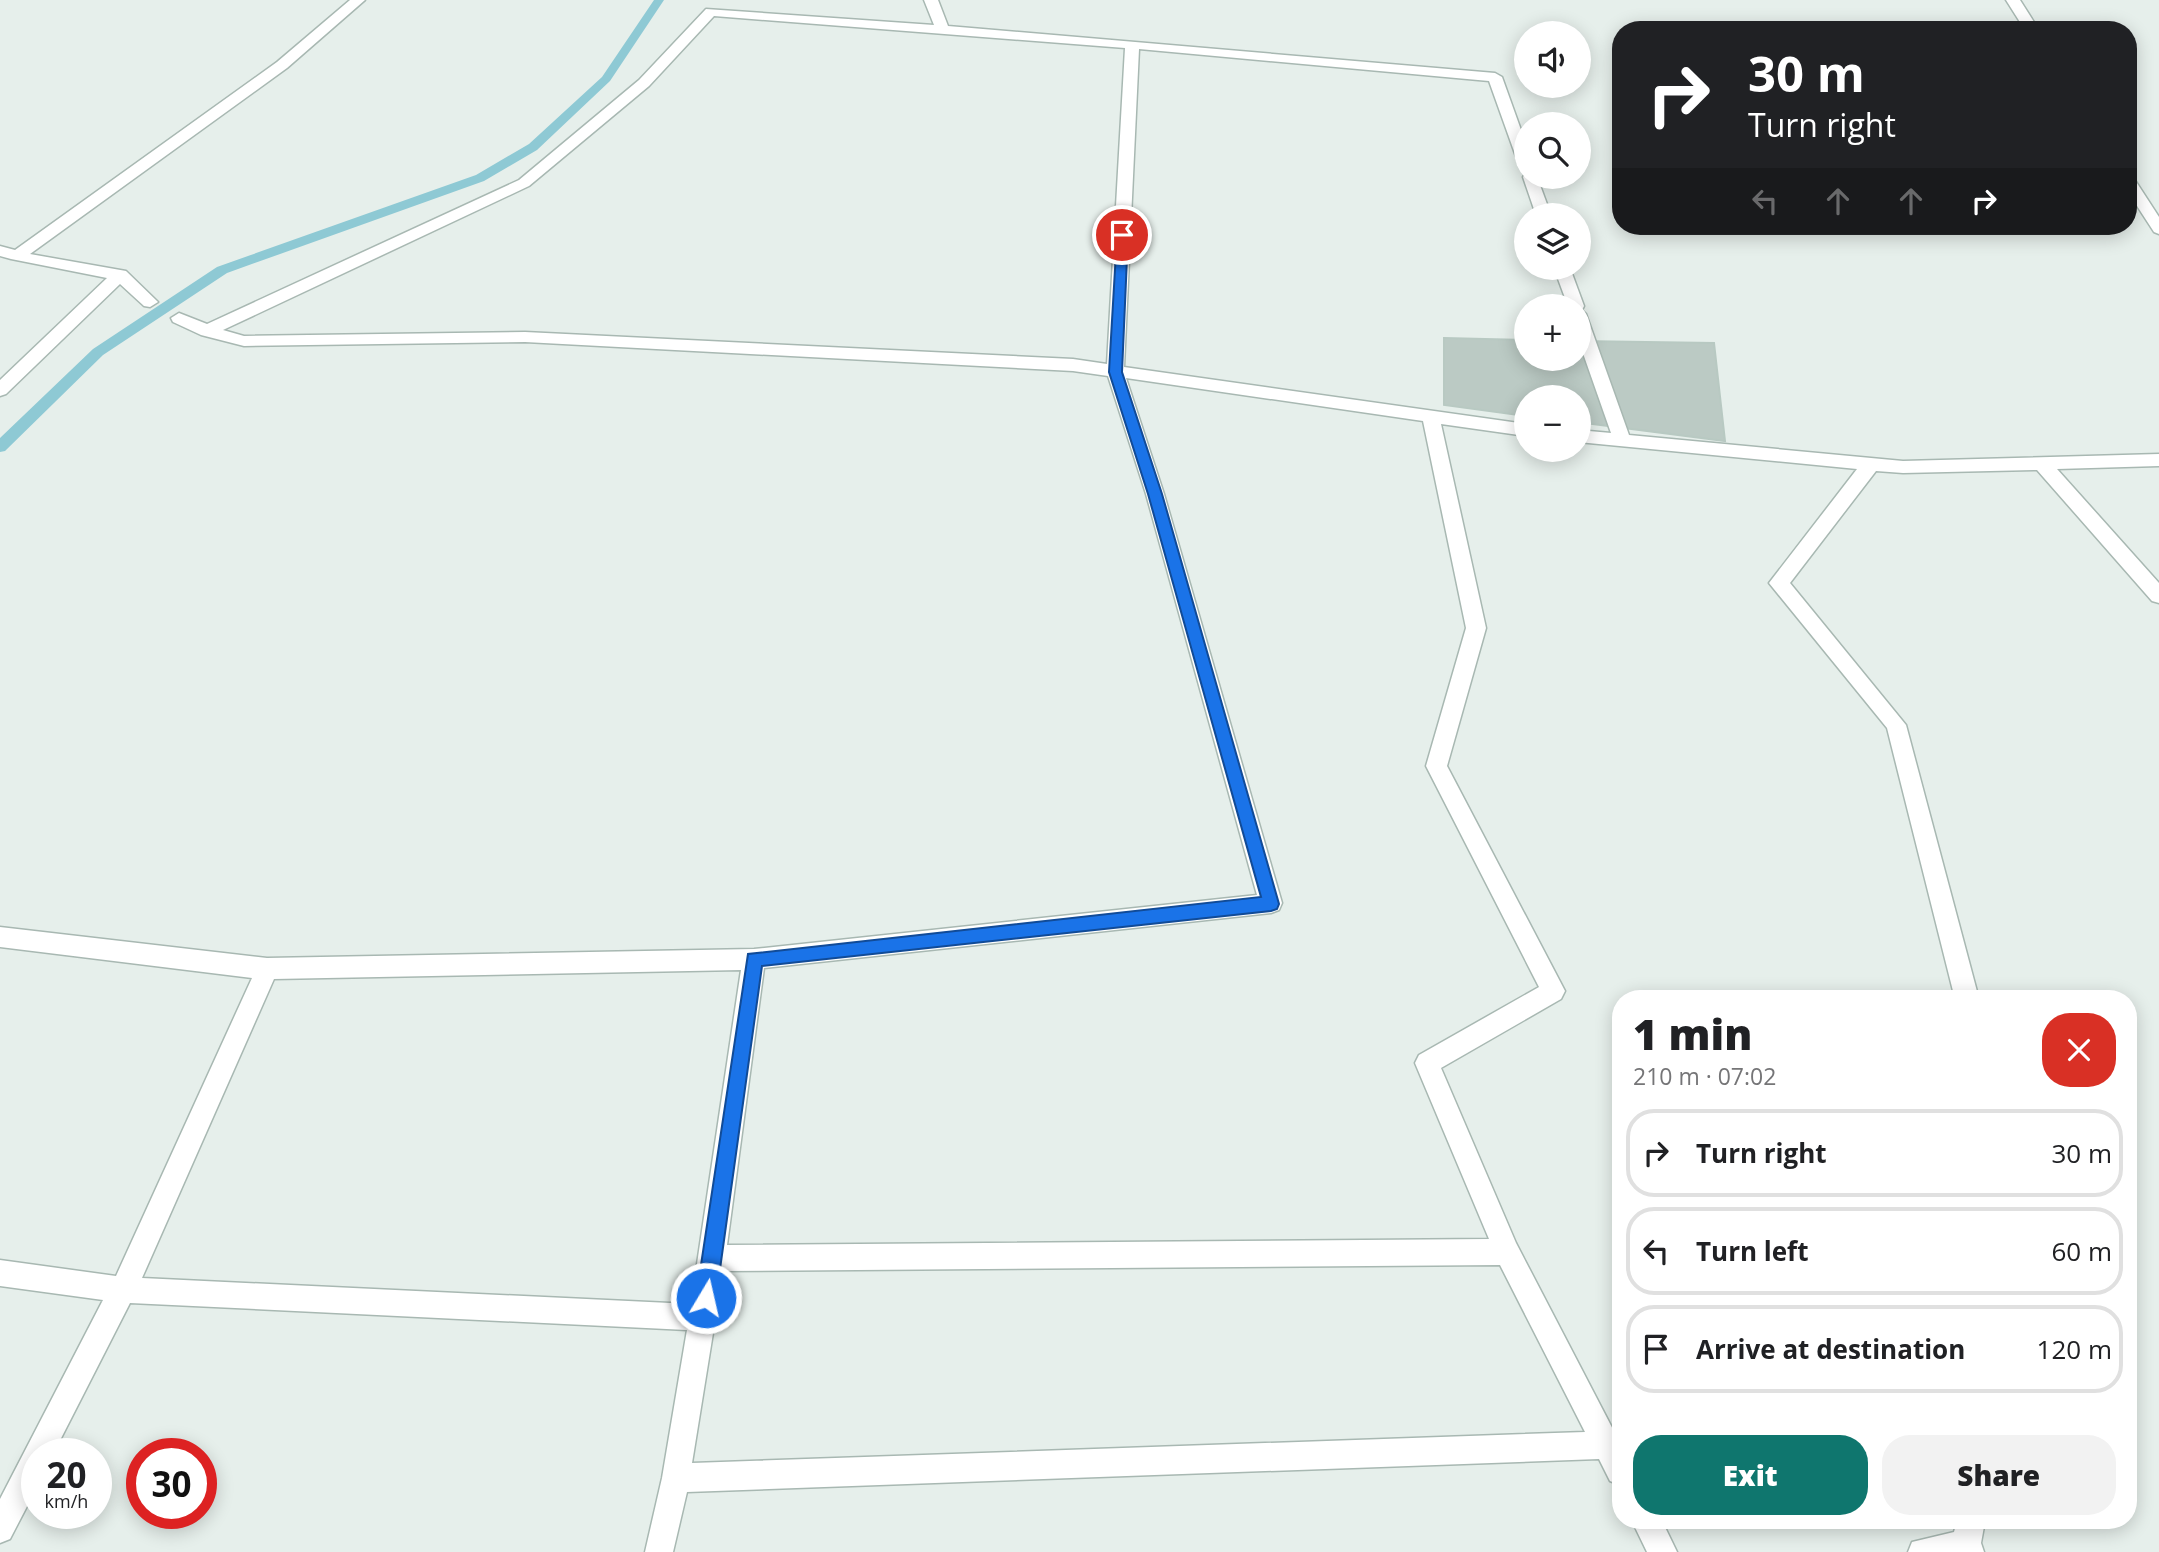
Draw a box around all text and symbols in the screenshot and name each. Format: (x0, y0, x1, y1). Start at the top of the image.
map controls (1514, 21, 1591, 462)
button: sound (1514, 21, 1591, 98)
text: 30 m (1748, 40, 1865, 106)
icon: right (1633, 49, 1724, 140)
text: Turn right (1748, 103, 1896, 146)
button: search (1514, 112, 1591, 189)
icon: left (1746, 182, 1784, 220)
icon: ahead (1819, 182, 1857, 220)
icon: ahead (1892, 182, 1930, 220)
icon: right (1965, 182, 2003, 220)
button: layers (1514, 203, 1591, 280)
pin (1092, 205, 1152, 265)
icon: arrive (1103, 216, 1141, 254)
button: + (1514, 294, 1591, 371)
button: − (1514, 385, 1591, 462)
text: 1 min (1633, 1005, 1752, 1062)
button: close (2042, 1013, 2116, 1087)
text: 210 m · 07:02 (1633, 1060, 1776, 1092)
icon: right (1637, 1134, 1675, 1172)
text: Turn right (1696, 1135, 1827, 1171)
text: 30 m (2051, 1135, 2112, 1171)
icon: left (1637, 1232, 1675, 1270)
text: Turn left (1696, 1233, 1808, 1269)
text: 60 m (2051, 1233, 2112, 1269)
position arrow (669, 1261, 743, 1335)
icon: arrive (1637, 1330, 1675, 1368)
text: Arrive at destination (1696, 1331, 1965, 1367)
text: 120 m (2037, 1331, 2112, 1367)
button: Exit (1633, 1435, 1868, 1515)
button: Share (1882, 1435, 2116, 1515)
speed limit sign: 30 (126, 1438, 217, 1529)
text: 20 (46, 1451, 87, 1498)
text: km/h (45, 1489, 88, 1513)

